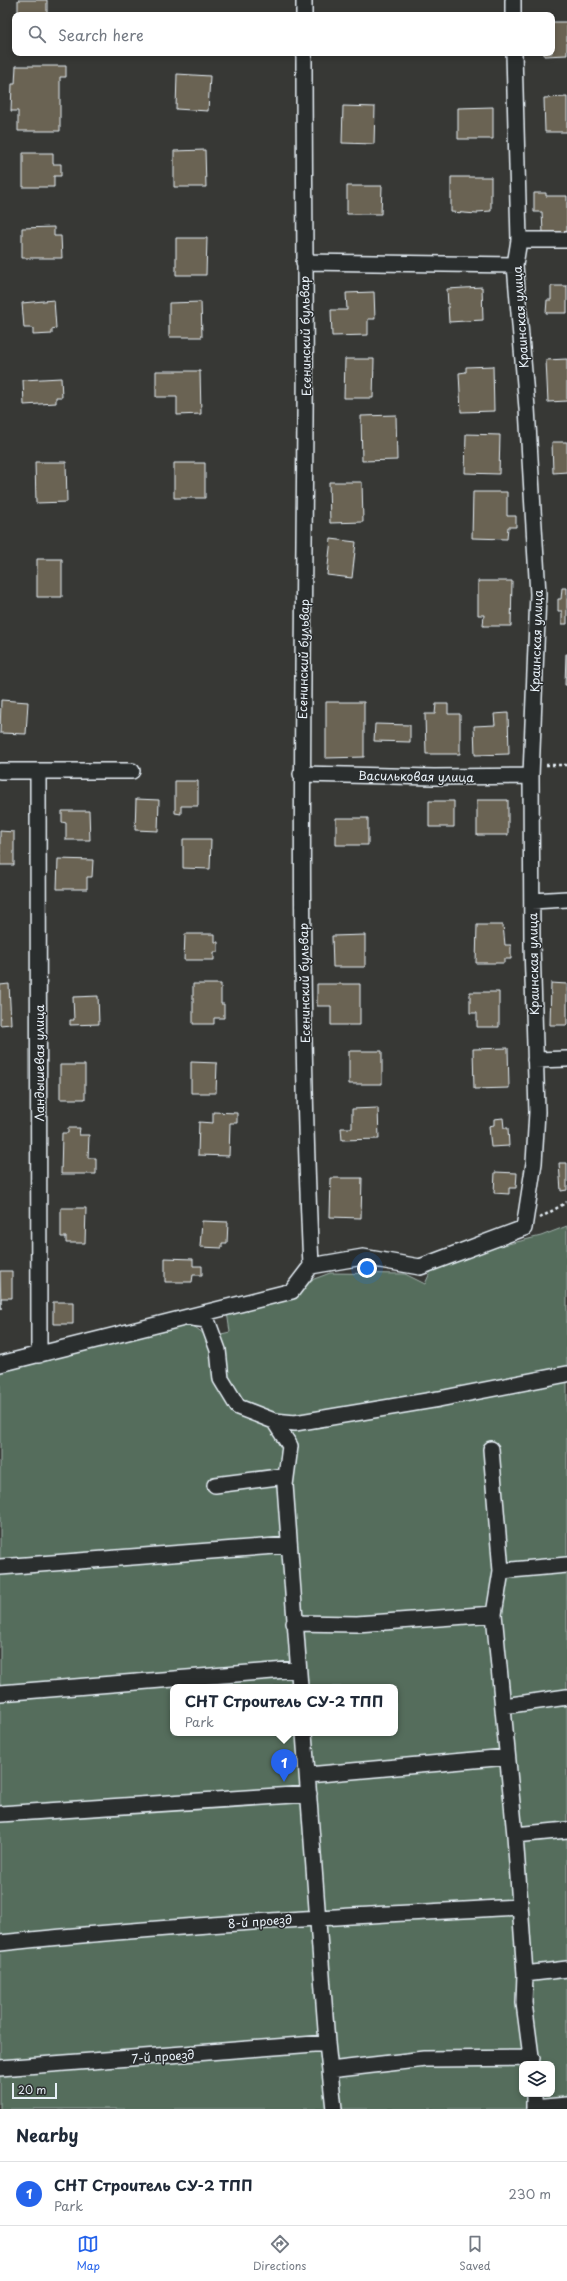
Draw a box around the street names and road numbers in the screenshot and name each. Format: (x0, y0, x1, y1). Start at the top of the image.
street label: Краинская улица (507, 265, 533, 369)
street label: Есенинский бульвар (295, 276, 315, 396)
street label: Краинская улица (525, 589, 547, 692)
street label: Есенинский бульвар (293, 599, 313, 719)
street label: Васильковая улица (358, 766, 474, 786)
street label: Краинская улица (523, 912, 543, 1015)
street label: Есенинский бульвар (294, 923, 314, 1043)
street label: Ландышевая улица (30, 1004, 48, 1122)
street label: 8-й проезд (227, 1910, 293, 1932)
street label: 7-й проезд (131, 2045, 195, 2067)

